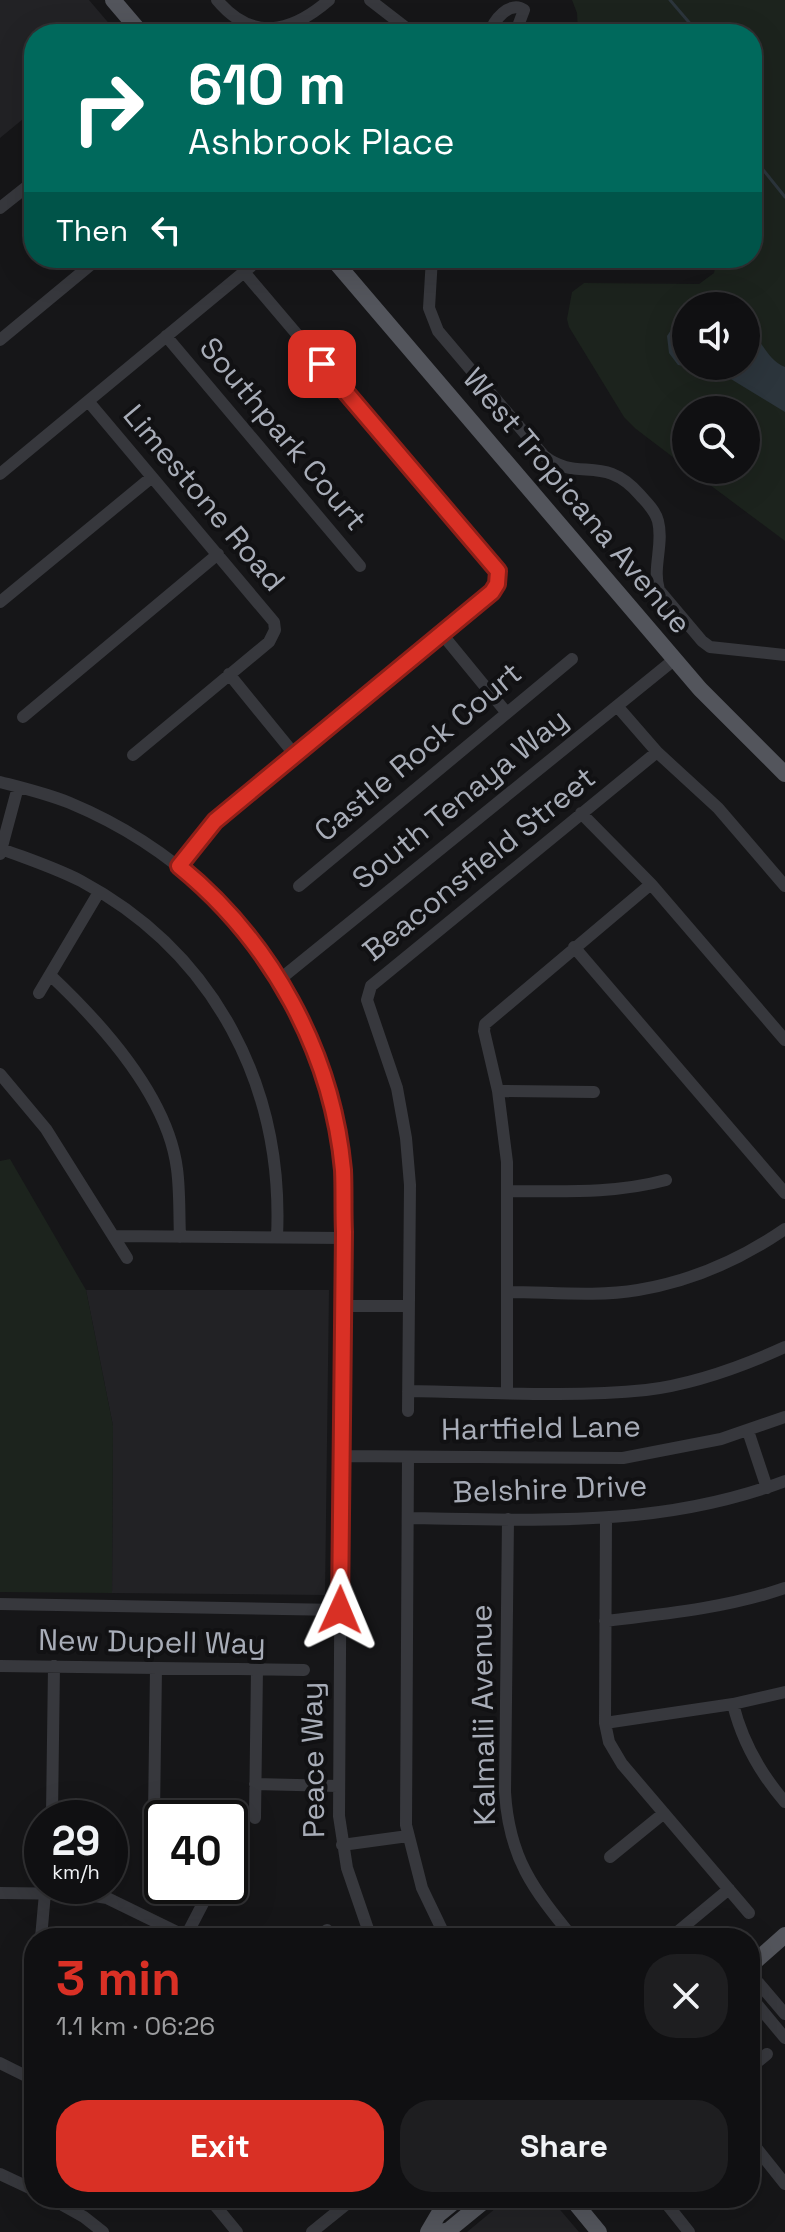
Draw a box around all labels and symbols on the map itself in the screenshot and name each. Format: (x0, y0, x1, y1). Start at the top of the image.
street label: Southpark Court (191, 329, 376, 538)
pin (288, 330, 356, 398)
street label: West Tropicana Avenue (455, 360, 700, 642)
street label: Limestone Road (115, 396, 294, 599)
street label: Castle Rock Court (306, 653, 529, 850)
street label: South Tenaya Way (344, 700, 575, 898)
street label: Beaconsfield Street (354, 758, 603, 970)
street label: Hartfield Lane (441, 1406, 641, 1449)
street label: Belshire Drive (452, 1466, 648, 1511)
position arrow (298, 1568, 382, 1652)
street label: Kalmalii Avenue (461, 1604, 504, 1826)
street label: New Dupell Way (38, 1620, 266, 1663)
street label: Peace Way (292, 1681, 333, 1839)
speed limit sign: 40 (144, 1800, 248, 1904)

